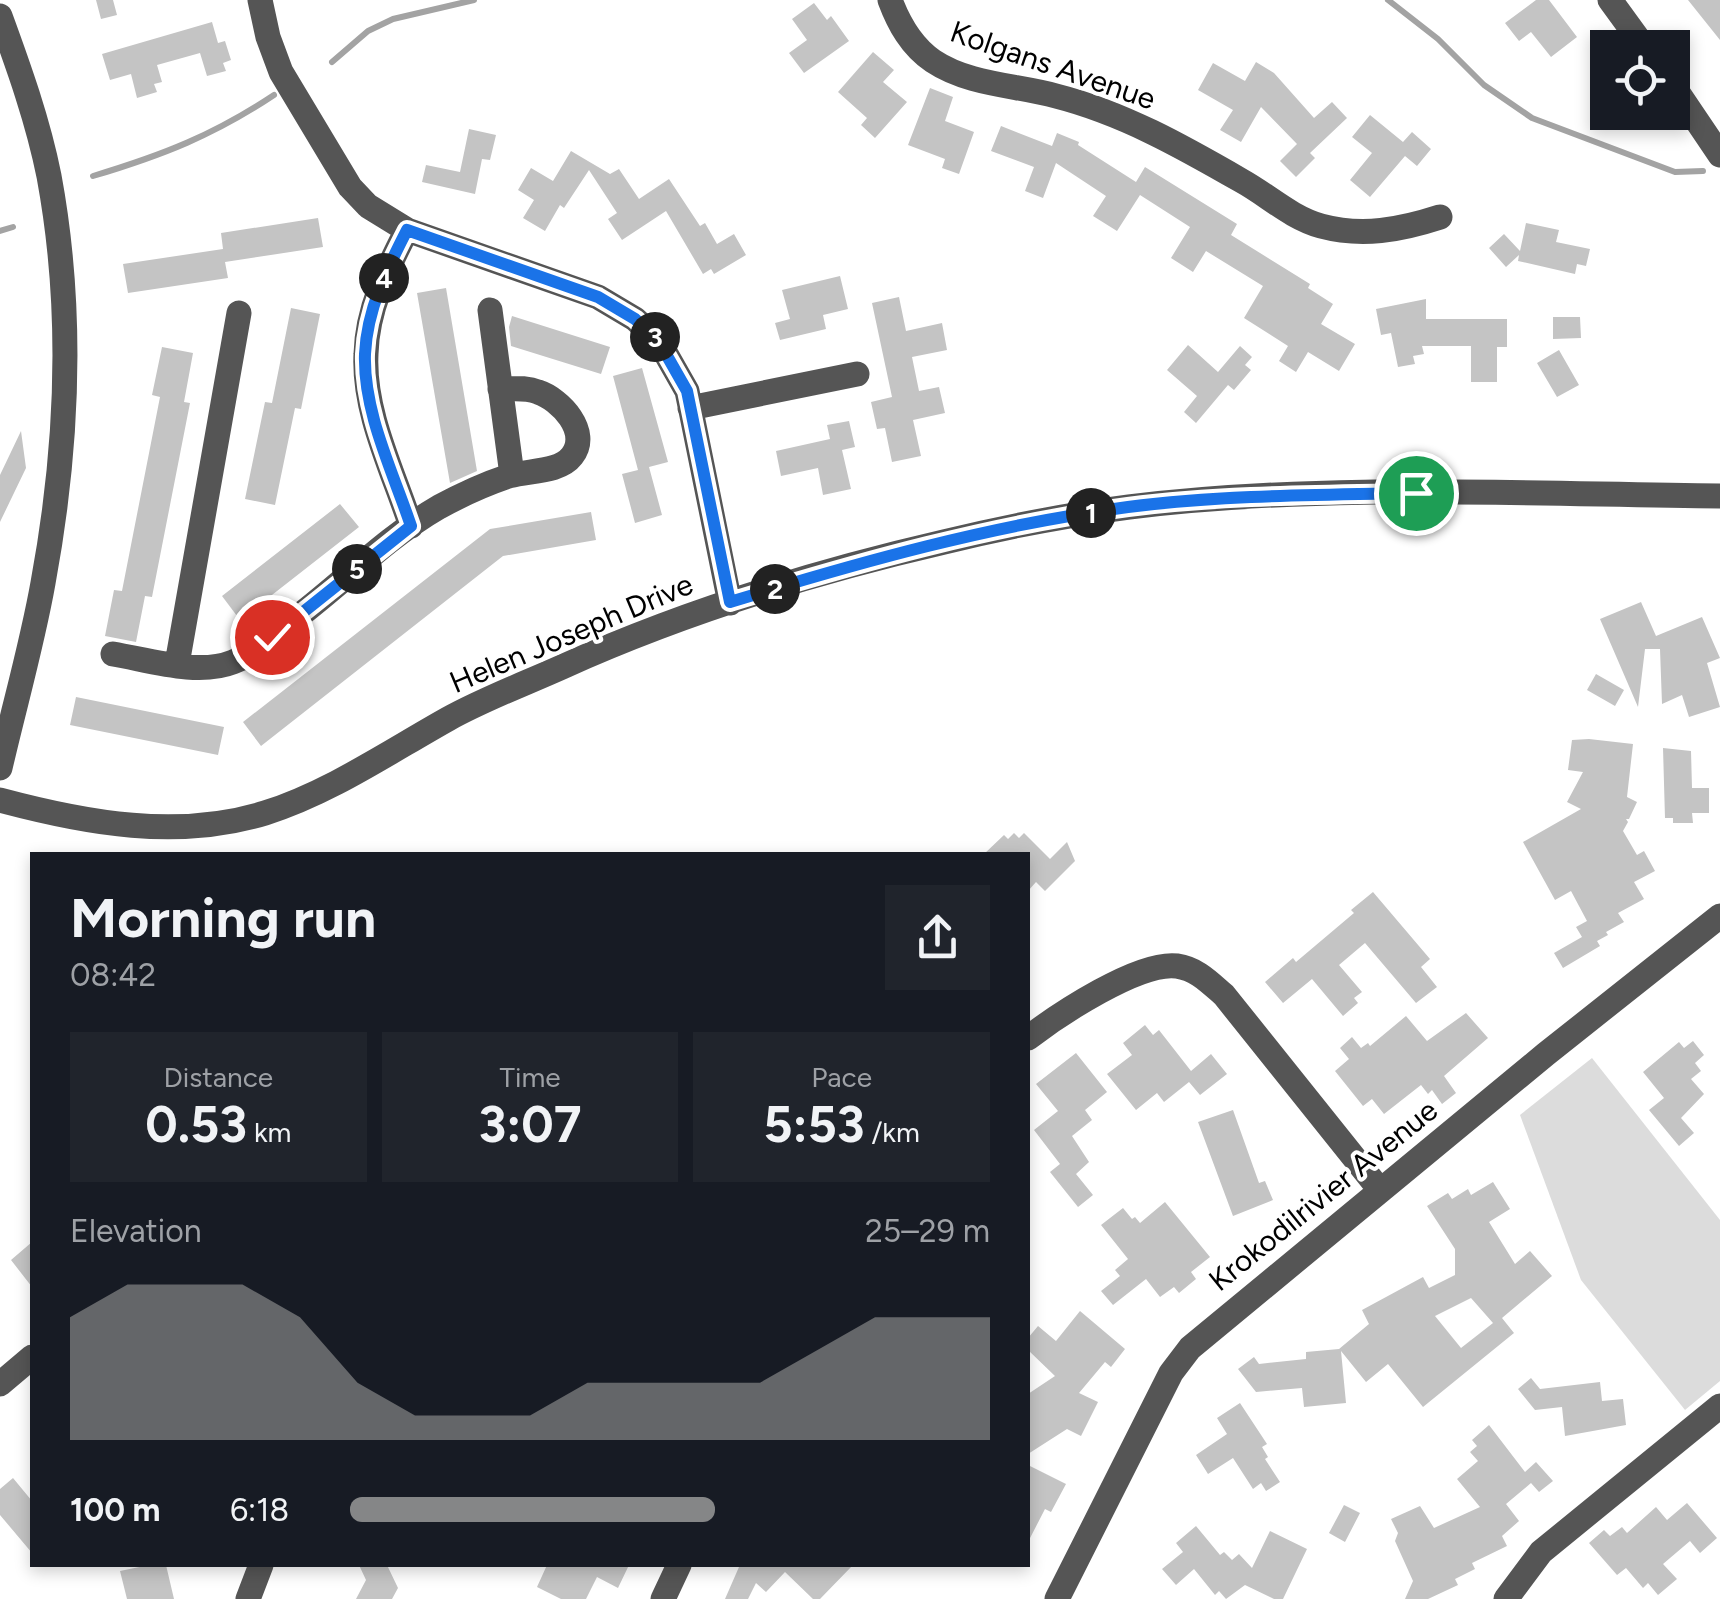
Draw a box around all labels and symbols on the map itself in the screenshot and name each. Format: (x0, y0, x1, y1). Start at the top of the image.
street label: Kolgans Avenue (946, 13, 1160, 117)
pin: 4 (359, 253, 409, 303)
pin: 3 (630, 312, 680, 362)
pin (1374, 451, 1459, 536)
pin: 1 (1066, 488, 1116, 538)
pin: 5 (332, 544, 382, 594)
pin: 2 (750, 564, 800, 614)
street label: Helen Joseph Drive (444, 565, 698, 701)
pin (230, 595, 315, 680)
street label: Krokodilrivier Avenue (1201, 1091, 1445, 1299)

